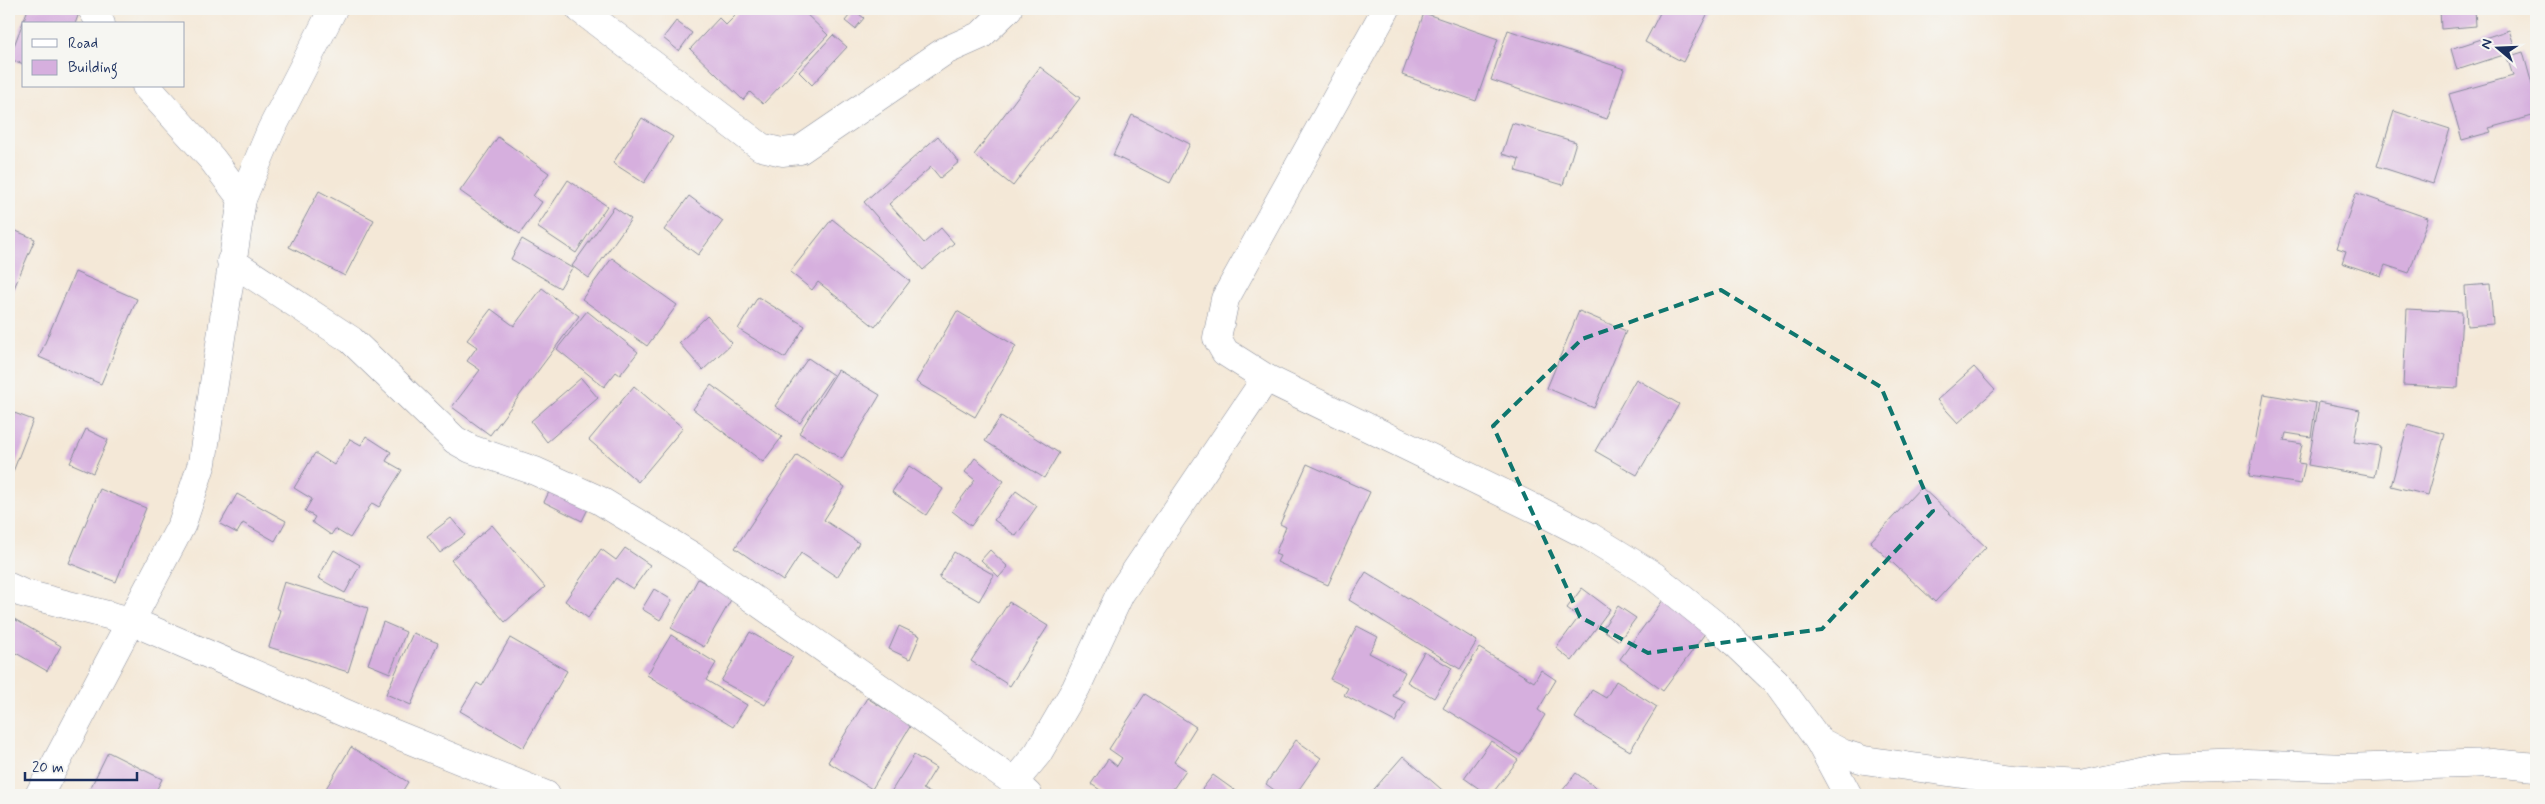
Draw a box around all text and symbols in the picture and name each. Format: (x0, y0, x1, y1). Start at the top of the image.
legend (22, 22, 185, 88)
north arrow (2472, 22, 2522, 72)
text: Road (68, 34, 98, 54)
text: N (2477, 37, 2497, 51)
text: Building (68, 58, 118, 79)
scale bar (25, 749, 138, 781)
text: 20 m (32, 758, 64, 778)

